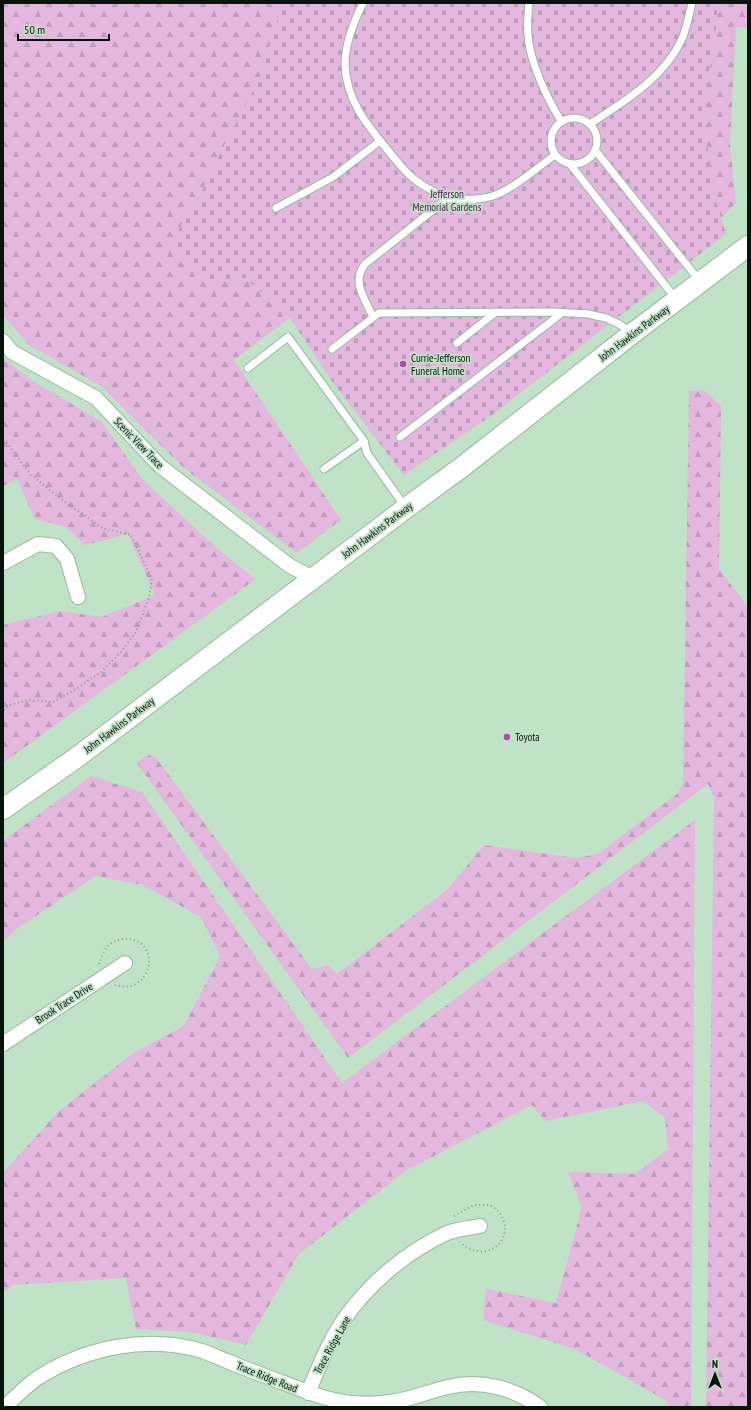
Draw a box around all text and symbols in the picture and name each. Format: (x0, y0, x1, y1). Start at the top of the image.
scale bar (18, 16, 109, 42)
text: 50 m (24, 22, 45, 37)
park label: Jefferson Memorial Gardens (413, 187, 482, 214)
street label: John Hawkins Parkway (595, 301, 673, 365)
place label: Currie-Jefferson Funeral Home (411, 351, 471, 378)
marker: Currie-Jefferson Funeral Home (398, 359, 408, 369)
street label: Scenic View Trace (111, 414, 167, 472)
street label: John Hawkins Parkway (338, 498, 416, 562)
street label: John Hawkins Parkway (80, 693, 158, 757)
place label: Toyota (515, 730, 540, 744)
marker: Toyota (502, 732, 512, 742)
street label: Brook Trace Drive (33, 979, 96, 1027)
street label: Trace Ridge Lane (310, 1313, 354, 1376)
north arrow (695, 1354, 735, 1394)
text: N (712, 1357, 718, 1371)
street label: Trace Ridge Road (234, 1358, 300, 1396)

